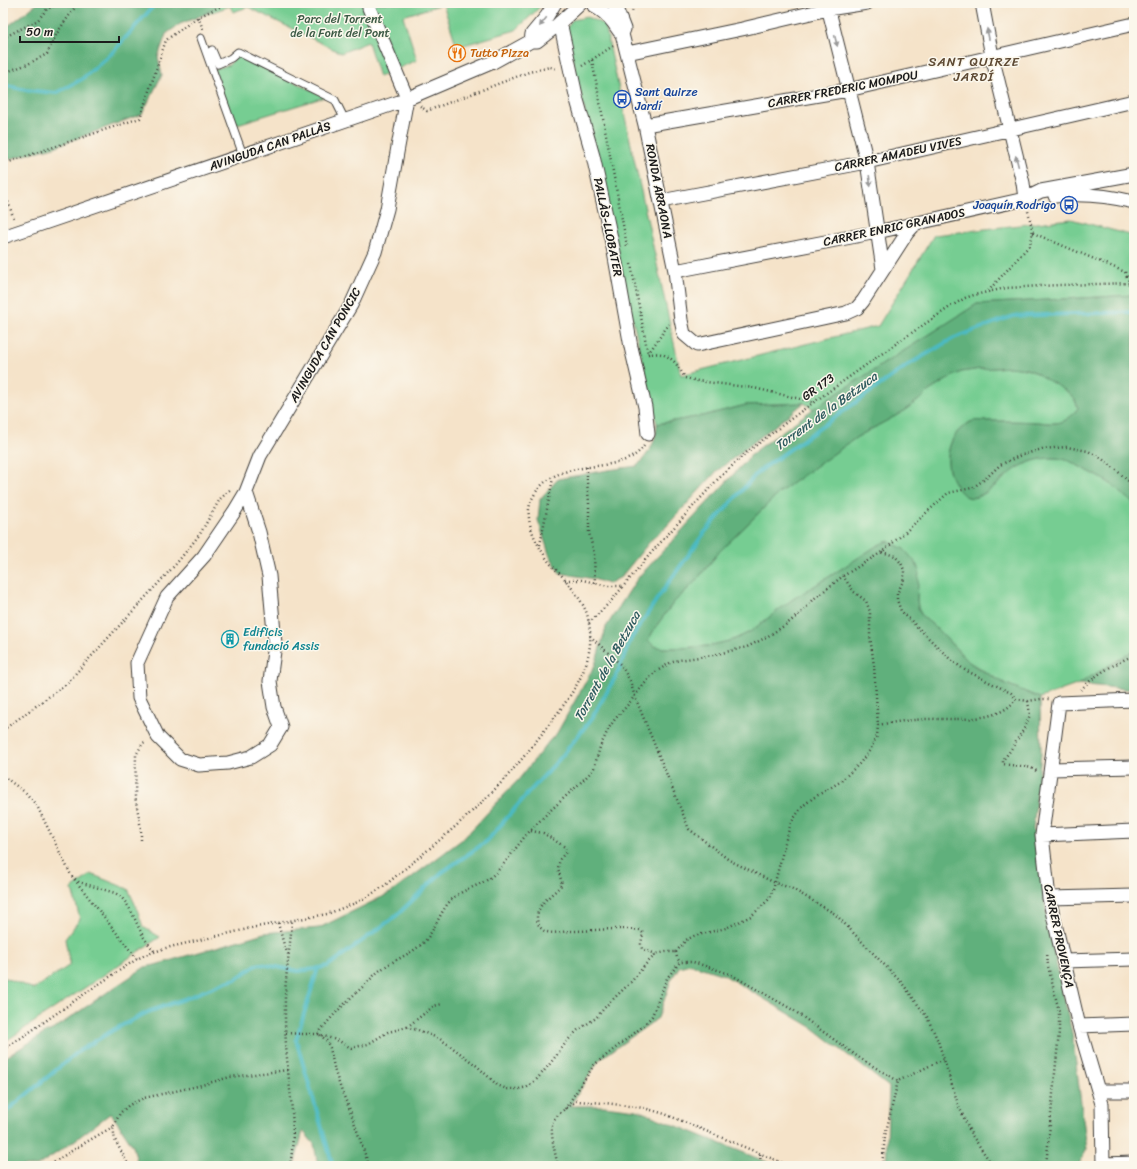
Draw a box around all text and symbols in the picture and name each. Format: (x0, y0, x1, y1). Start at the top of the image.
park label: Parc del Torrent de la Font del Pont (290, 8, 390, 44)
one-way arrow (538, 17, 547, 28)
scale bar (20, 18, 119, 44)
text: 50 m (26, 21, 53, 43)
one-way arrow (985, 28, 991, 40)
one-way arrow (833, 35, 839, 47)
place label: Tutto Pizza (470, 42, 529, 64)
restaurant icon: Tutto Pizza (447, 43, 467, 63)
district label: SANT QUIRZE JARDÍ (928, 50, 1020, 88)
street label: CARRER FREDERIC MOMPOU (766, 64, 920, 114)
place label: Sant Quirze Jardí (634, 81, 698, 117)
bus stop icon: Sant Quirze Jardí (612, 89, 632, 109)
street label: AVINGUDA CAN PALLÀS (205, 115, 334, 178)
street label: CARRER AMADEU VIVES (832, 130, 964, 178)
street label: RONDA ARRAONA (639, 142, 679, 240)
one-way arrow (1014, 155, 1020, 167)
one-way arrow (867, 175, 873, 187)
street label: PALLÀS-LLOBATER (587, 176, 629, 278)
place label: Joaquín Rodrigo (972, 194, 1056, 216)
bus stop icon: Joaquín Rodrigo (1059, 195, 1079, 215)
street label: CARRER ENRIC GRANADOS (821, 201, 967, 253)
street label: AVINGUDA CAN PONCIC (282, 283, 367, 408)
water label: Torrent de la Betzuca (769, 365, 884, 456)
street label: GR 173 (797, 367, 840, 407)
water label: Torrent de la Betzuca (567, 605, 648, 725)
place label: Edificis fundació Assis (243, 621, 320, 657)
building icon: Edificis fundació Assis (220, 629, 240, 649)
street label: CARRER PROVENÇA (1037, 882, 1081, 990)

